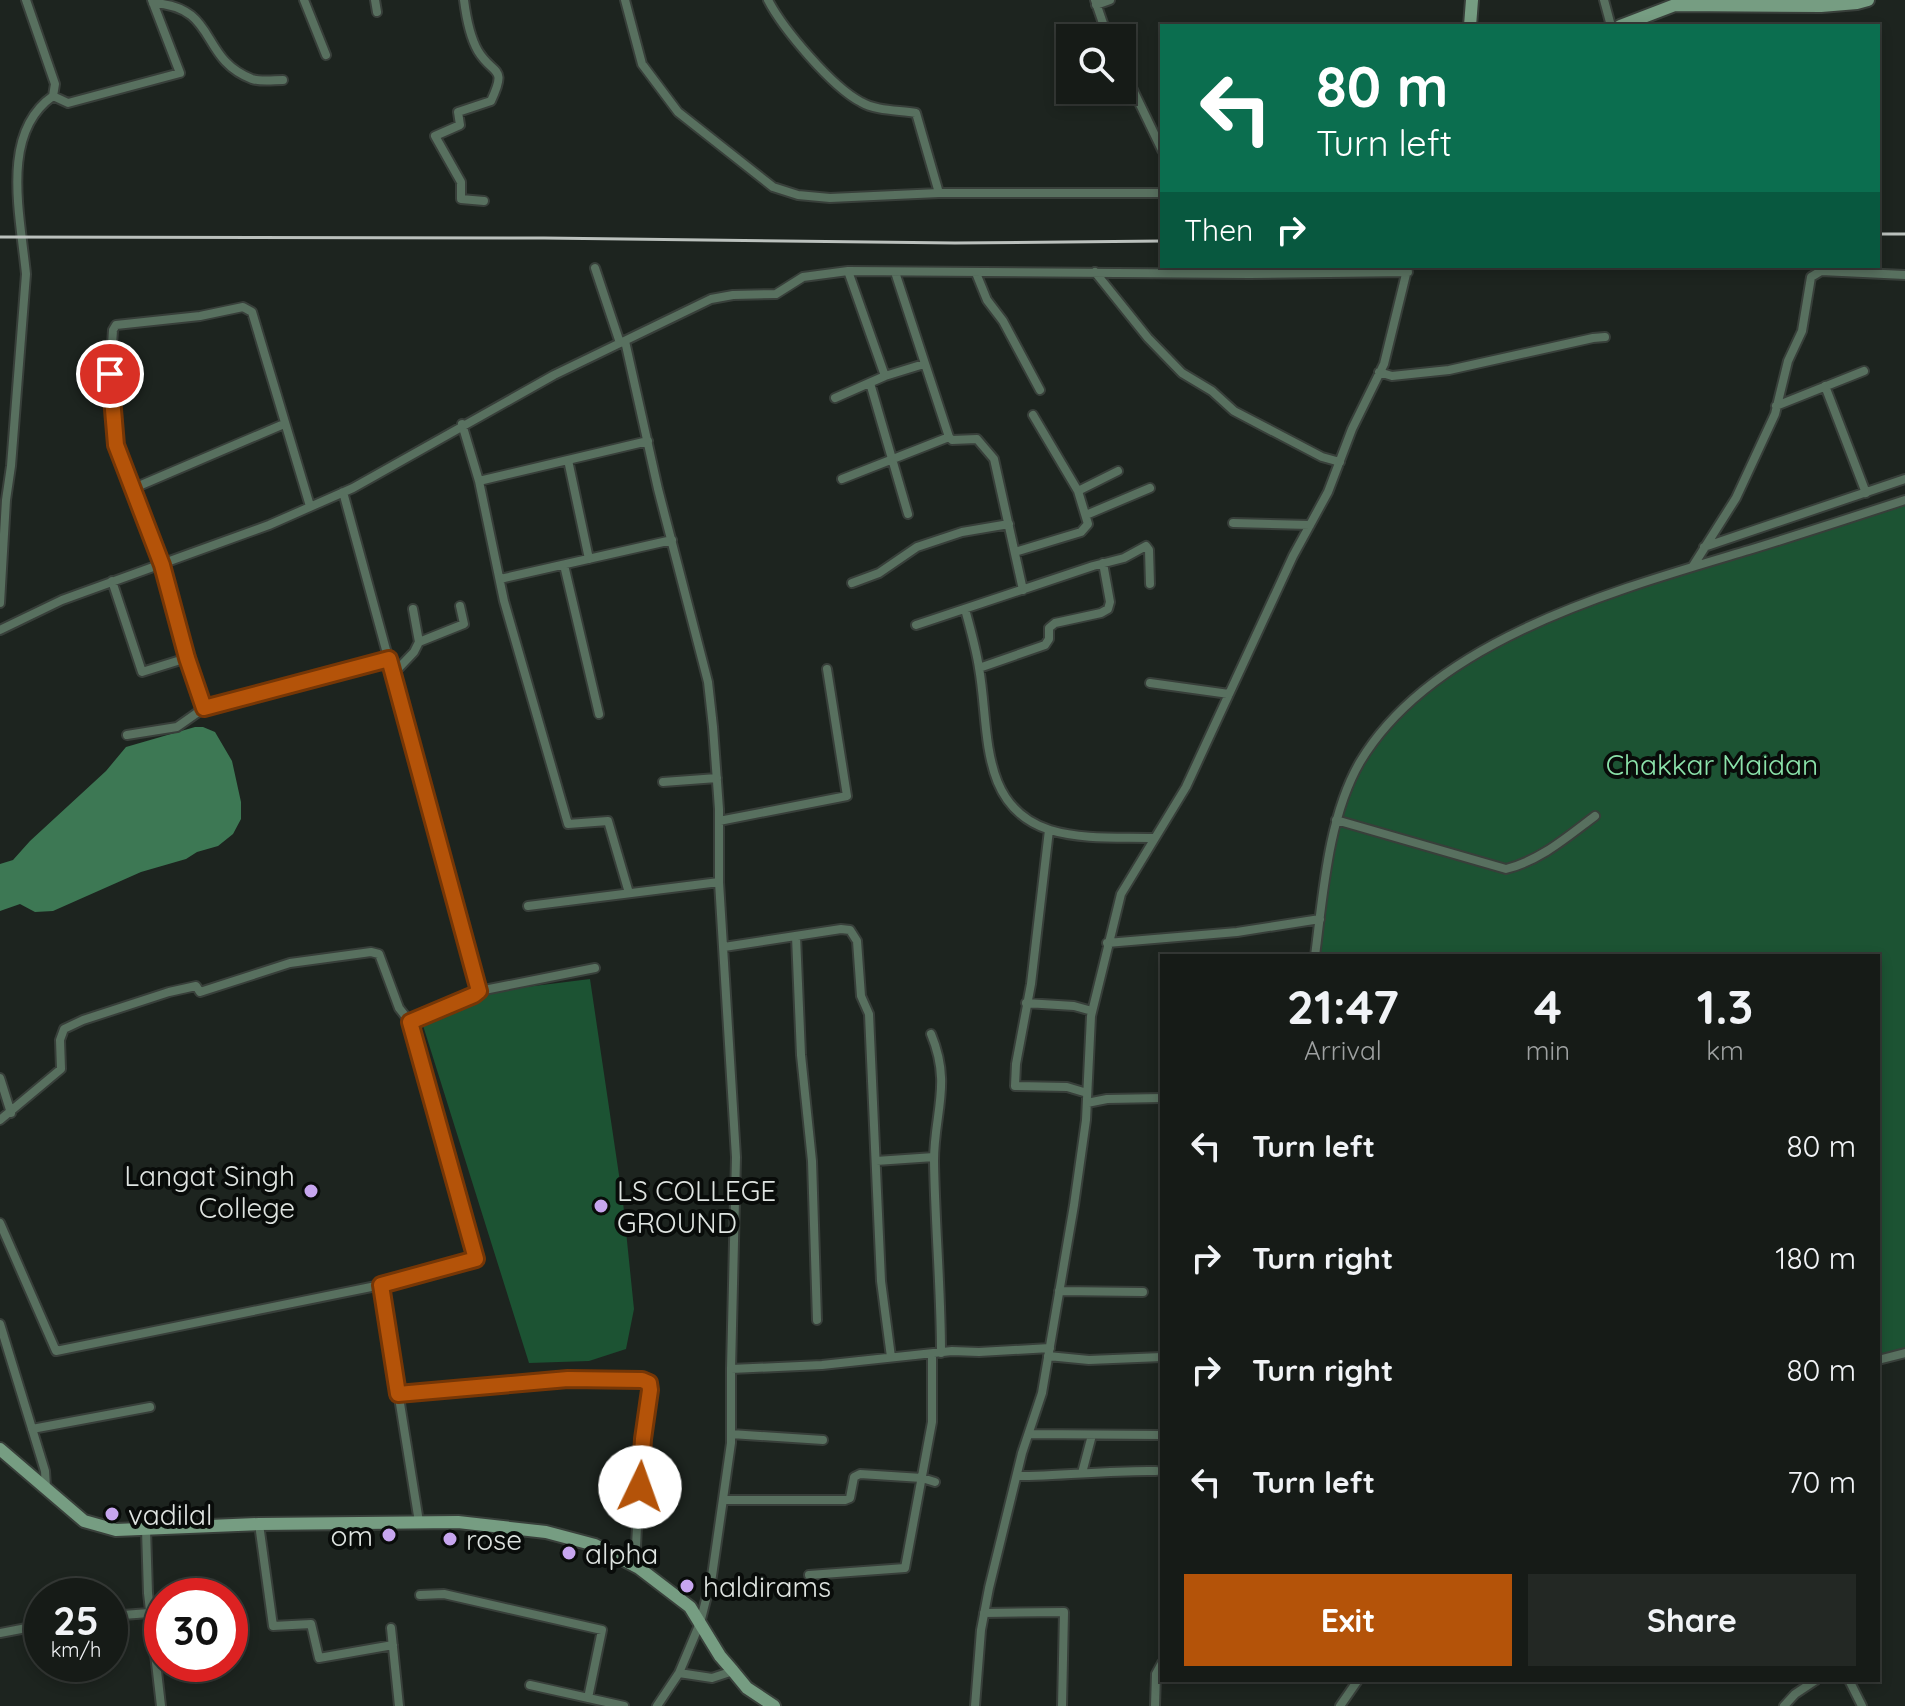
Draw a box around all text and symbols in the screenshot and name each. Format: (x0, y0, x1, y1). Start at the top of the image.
map controls (1056, 24, 1136, 104)
button: search (1056, 24, 1136, 104)
text: 80 m (1316, 51, 1448, 121)
icon: left (1184, 56, 1288, 160)
text: Turn left (1316, 120, 1452, 165)
icon: right (1269, 208, 1313, 252)
text: Then (1184, 211, 1253, 249)
pin (76, 340, 144, 408)
icon: arrive (88, 352, 132, 396)
park label: Chakkar Maidan (1606, 747, 1818, 782)
text: 21:47 (1287, 976, 1399, 1036)
text: 4 (1534, 976, 1562, 1036)
text: 1.3 (1697, 976, 1753, 1036)
text: Arrival (1304, 1034, 1382, 1067)
text: min (1526, 1034, 1570, 1067)
text: km (1706, 1034, 1744, 1067)
icon: left (1184, 1124, 1228, 1168)
text: Turn left (1252, 1127, 1375, 1165)
text: 80 m (1786, 1127, 1856, 1165)
place label: Langat Singh College (124, 1158, 295, 1225)
place label: LS COLLEGE GROUND (617, 1173, 776, 1240)
marker: Langat Singh College (302, 1182, 320, 1200)
marker: LS COLLEGE GROUND (592, 1197, 610, 1215)
icon: right (1184, 1236, 1228, 1280)
text: Turn right (1252, 1239, 1393, 1277)
text: 180 m (1775, 1239, 1856, 1277)
icon: right (1184, 1348, 1228, 1392)
text: Turn right (1252, 1351, 1393, 1389)
text: 80 m (1786, 1351, 1856, 1389)
position arrow (598, 1445, 682, 1529)
icon: left (1184, 1460, 1228, 1504)
text: Turn left (1252, 1463, 1375, 1501)
text: 70 m (1787, 1463, 1856, 1501)
place label: vadilal (128, 1497, 213, 1532)
marker: vadilal (103, 1505, 121, 1523)
place label: om (331, 1518, 373, 1553)
place label: rose (466, 1522, 522, 1557)
marker: om (380, 1526, 398, 1544)
marker: rose (441, 1530, 459, 1548)
place label: alpha (585, 1536, 658, 1571)
marker: alpha (560, 1544, 578, 1562)
place label: haldirams (703, 1569, 831, 1604)
button: Exit (1184, 1574, 1512, 1666)
button: Share (1528, 1574, 1856, 1666)
marker: haldirams (678, 1577, 696, 1595)
speed limit sign: 30 (144, 1578, 248, 1682)
text: 25 (53, 1595, 99, 1645)
text: km/h (51, 1637, 101, 1662)

